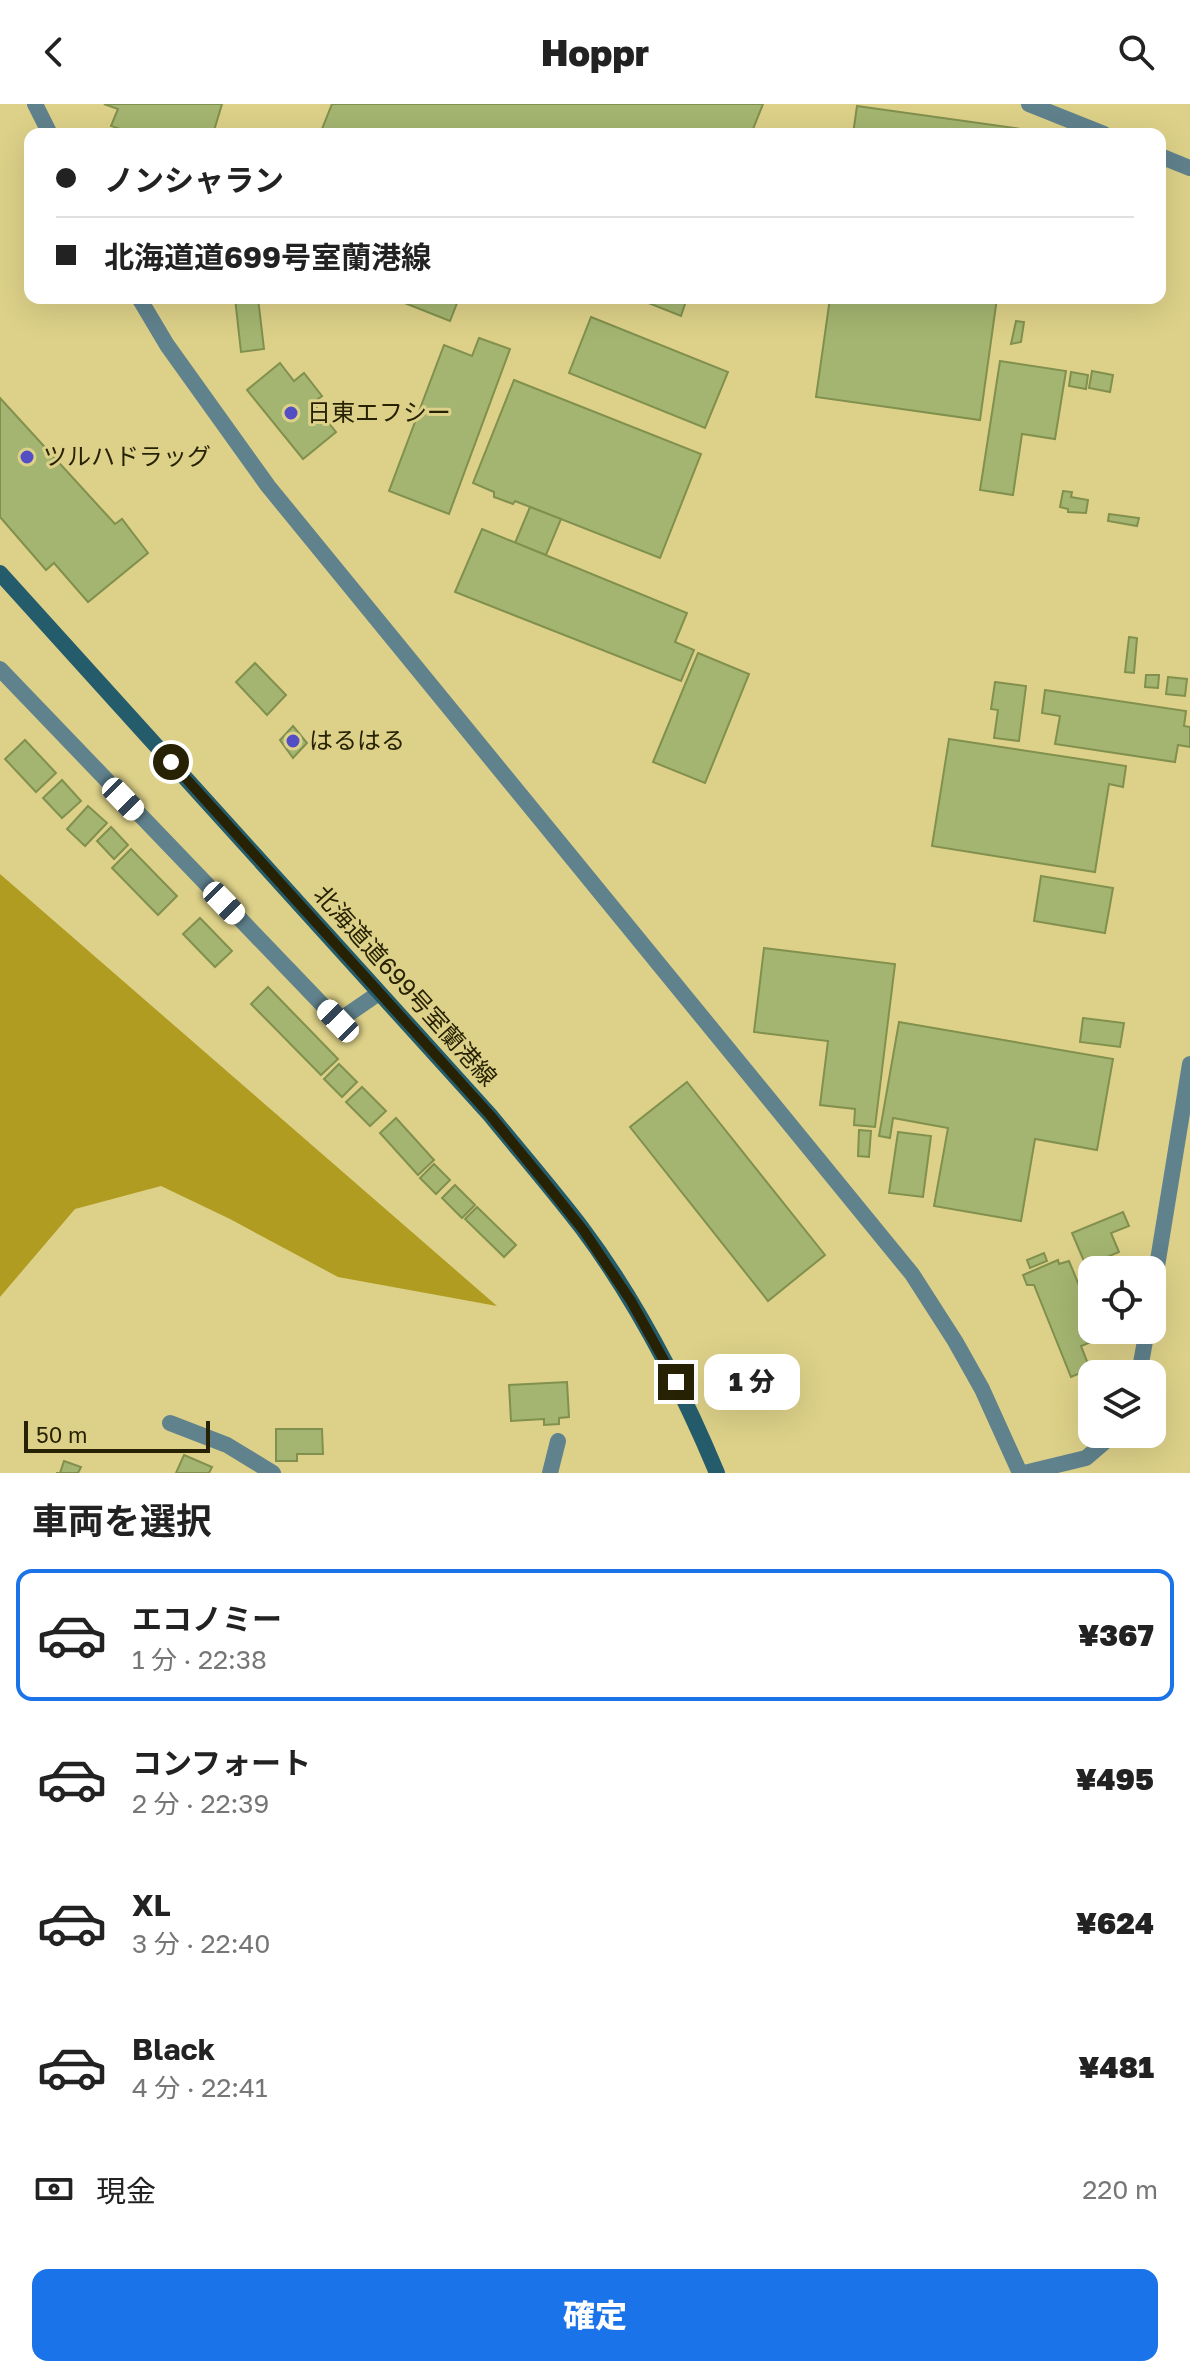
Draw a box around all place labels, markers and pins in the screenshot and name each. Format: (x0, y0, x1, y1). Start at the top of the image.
place label: 日東エフシー (307, 397, 451, 426)
marker: 日東エフシー (282, 404, 300, 422)
place label: ツルハドラッグ (43, 441, 211, 470)
marker: ツルハドラッグ (18, 448, 36, 466)
place label: はるはる (309, 725, 405, 754)
marker: はるはる (284, 732, 302, 750)

